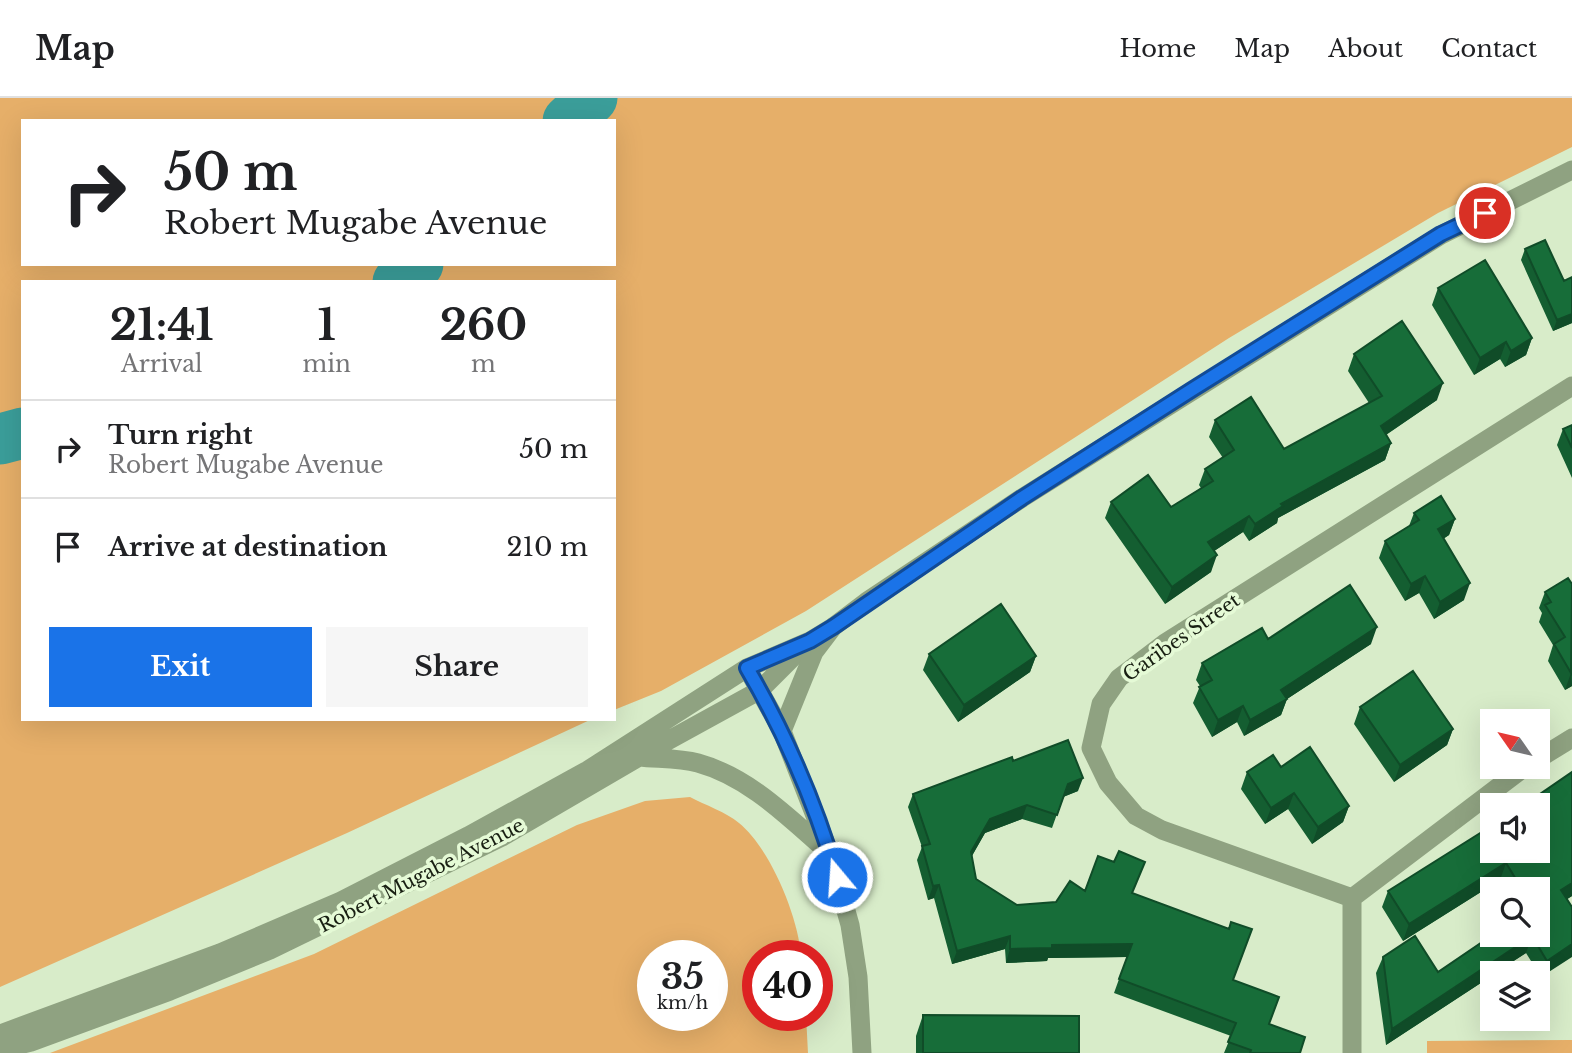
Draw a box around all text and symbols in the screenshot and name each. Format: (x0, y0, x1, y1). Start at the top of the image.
text: Map (35, 28, 115, 69)
text: Home (1120, 34, 1196, 63)
text: Map (1234, 34, 1290, 63)
text: About (1328, 34, 1403, 63)
text: Contact (1441, 34, 1537, 63)
text: 50 m (164, 142, 297, 203)
icon: right (49, 147, 140, 238)
pin (1455, 183, 1515, 243)
icon: arrive (1466, 194, 1504, 232)
text: Robert Mugabe Avenue (164, 203, 547, 243)
text: 21:41 (110, 299, 214, 351)
text: 1 (318, 299, 336, 351)
text: 260 (440, 299, 527, 351)
text: Arrival (121, 350, 202, 378)
text: min (303, 350, 351, 378)
text: m (471, 350, 496, 378)
text: Turn right (108, 419, 253, 451)
icon: right (49, 430, 87, 468)
text: 50 m (519, 433, 588, 465)
text: Robert Mugabe Avenue (108, 451, 383, 479)
icon: arrive (49, 528, 87, 566)
text: Arrive at destination (108, 531, 388, 563)
text: 210 m (506, 531, 588, 563)
street label: Garibes Street (1119, 588, 1245, 686)
button: Exit (49, 627, 312, 707)
button: Share (326, 627, 588, 707)
north arrow (1480, 709, 1550, 779)
map controls (1480, 709, 1550, 1031)
button: sound (1480, 793, 1550, 863)
street label: Robert Mugabe Avenue (315, 814, 528, 937)
position arrow (800, 840, 874, 914)
button: search (1480, 877, 1550, 947)
speed limit sign: 40 (742, 940, 833, 1031)
text: 35 (661, 955, 704, 998)
button: layers (1480, 961, 1550, 1031)
text: km/h (657, 992, 708, 1014)

